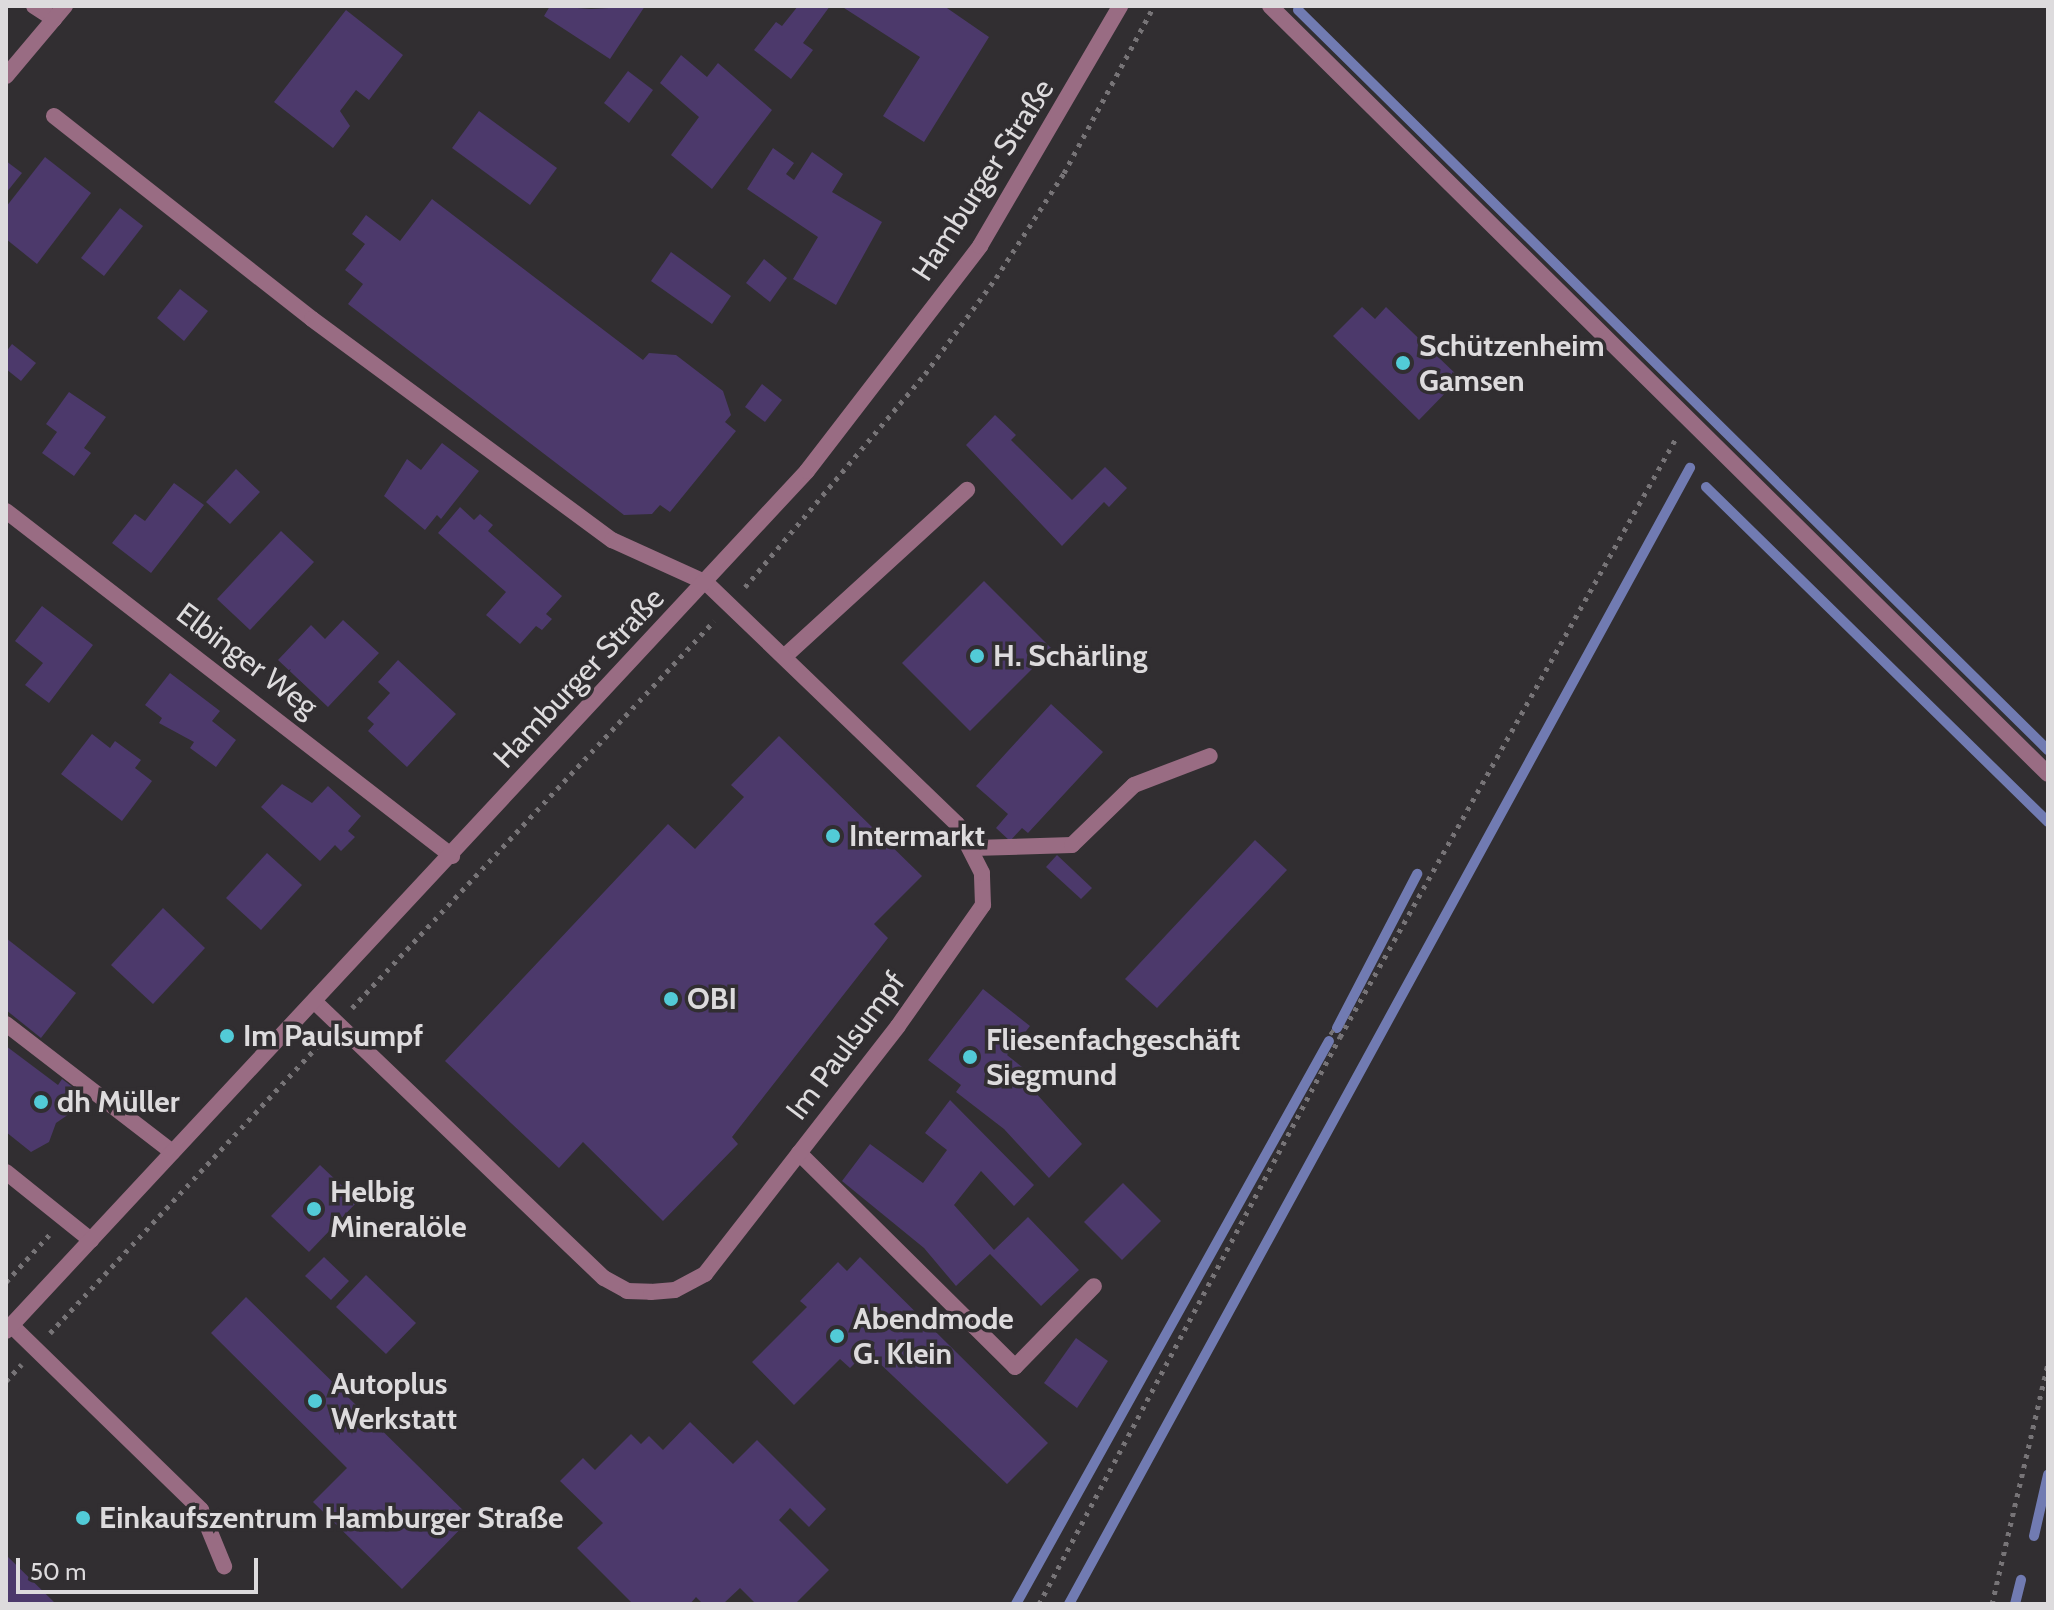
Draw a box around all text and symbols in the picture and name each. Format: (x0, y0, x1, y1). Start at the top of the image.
street label: Hamburger Straße (904, 72, 1062, 288)
place label: Schützenheim Gamsen (1419, 328, 1605, 398)
marker: Schützenheim Gamsen (1394, 354, 1412, 372)
street label: Hamburger Straße (486, 580, 672, 776)
street label: Elbinger Weg (169, 595, 325, 725)
place label: H. Schärling (993, 638, 1147, 674)
marker: H. Schärling (968, 647, 986, 665)
place label: Intermarkt (849, 818, 985, 854)
marker: Intermarkt (824, 827, 842, 845)
street label: Im Paulsumpf (779, 965, 913, 1127)
place label: OBI (687, 981, 737, 1017)
marker: OBI (662, 990, 680, 1008)
place label: Im Paulsumpf (243, 1018, 423, 1054)
place label: Fliesenfachgeschäft Siegmund (986, 1022, 1240, 1092)
marker: Im Paulsumpf (218, 1027, 236, 1045)
marker: Fliesenfachgeschäft Siegmund (961, 1048, 979, 1066)
place label: dh Müller (57, 1084, 180, 1120)
marker: dh Müller (32, 1093, 50, 1111)
place label: Helbig Mineralöle (330, 1174, 467, 1244)
marker: Helbig Mineralöle (305, 1200, 323, 1218)
place label: Abendmode G. Klein (853, 1301, 1014, 1372)
marker: Abendmode G. Klein (828, 1327, 846, 1345)
place label: Autoplus Werkstatt (331, 1366, 457, 1436)
marker: Autoplus Werkstatt (306, 1392, 324, 1410)
place label: Einkaufszentrum Hamburger Straße (99, 1500, 563, 1536)
marker: Einkaufszentrum Hamburger Straße (74, 1509, 92, 1527)
scale bar (20, 1542, 262, 1592)
text: 50 m (30, 1557, 86, 1586)

